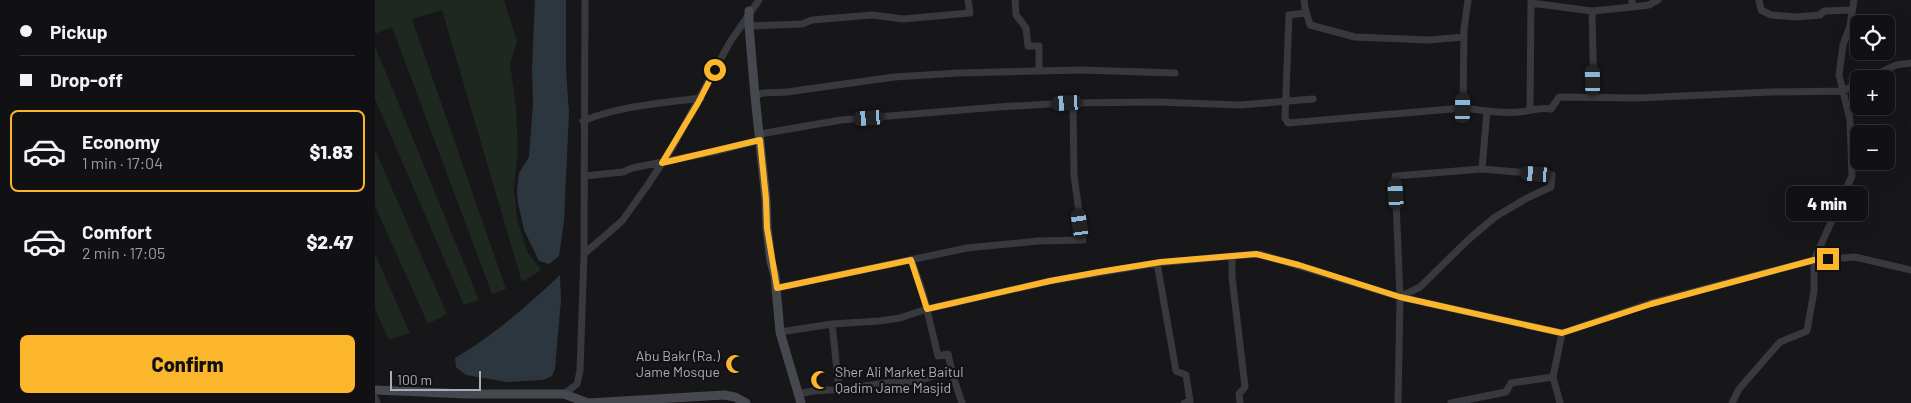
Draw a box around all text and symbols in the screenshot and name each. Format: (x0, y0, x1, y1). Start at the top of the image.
map controls (1850, 15, 1895, 170)
button: locate (1850, 15, 1895, 60)
text: Pickup (50, 20, 108, 43)
route start (704, 59, 726, 81)
car (1585, 65, 1600, 95)
text: Drop-off (50, 68, 123, 91)
button: + (1850, 70, 1895, 115)
car (1455, 93, 1470, 123)
car (1051, 95, 1082, 111)
car (853, 109, 884, 127)
button: − (1850, 125, 1895, 170)
icon: car (22, 129, 67, 174)
text: Economy (82, 130, 160, 153)
text: $1.83 (309, 140, 353, 163)
text: 1 min · 17:04 (82, 153, 163, 172)
car (1520, 165, 1551, 183)
car (1387, 179, 1404, 209)
callout: 4 min (1787, 186, 1869, 222)
text: 4 min (1807, 194, 1847, 213)
car (1070, 208, 1089, 240)
icon: car (22, 219, 67, 264)
text: Comfort (82, 220, 152, 243)
text: $2.47 (306, 230, 353, 253)
text: 2 min · 17:05 (82, 243, 165, 262)
route end (1817, 248, 1839, 270)
button: Confirm (20, 335, 355, 393)
place label: Abu Bakr (Ra.) Jame Mosque (636, 347, 720, 380)
mosque icon: Abu Bakr (Ra.) Jame Mosque (724, 353, 746, 375)
place label: Sher Ali Market Baitul Qadim Jame Masjid (835, 363, 964, 396)
scale bar (390, 368, 481, 391)
mosque icon: Sher Ali Market Baitul Qadim Jame Masjid (809, 369, 831, 391)
text: 100 m (397, 371, 432, 388)

